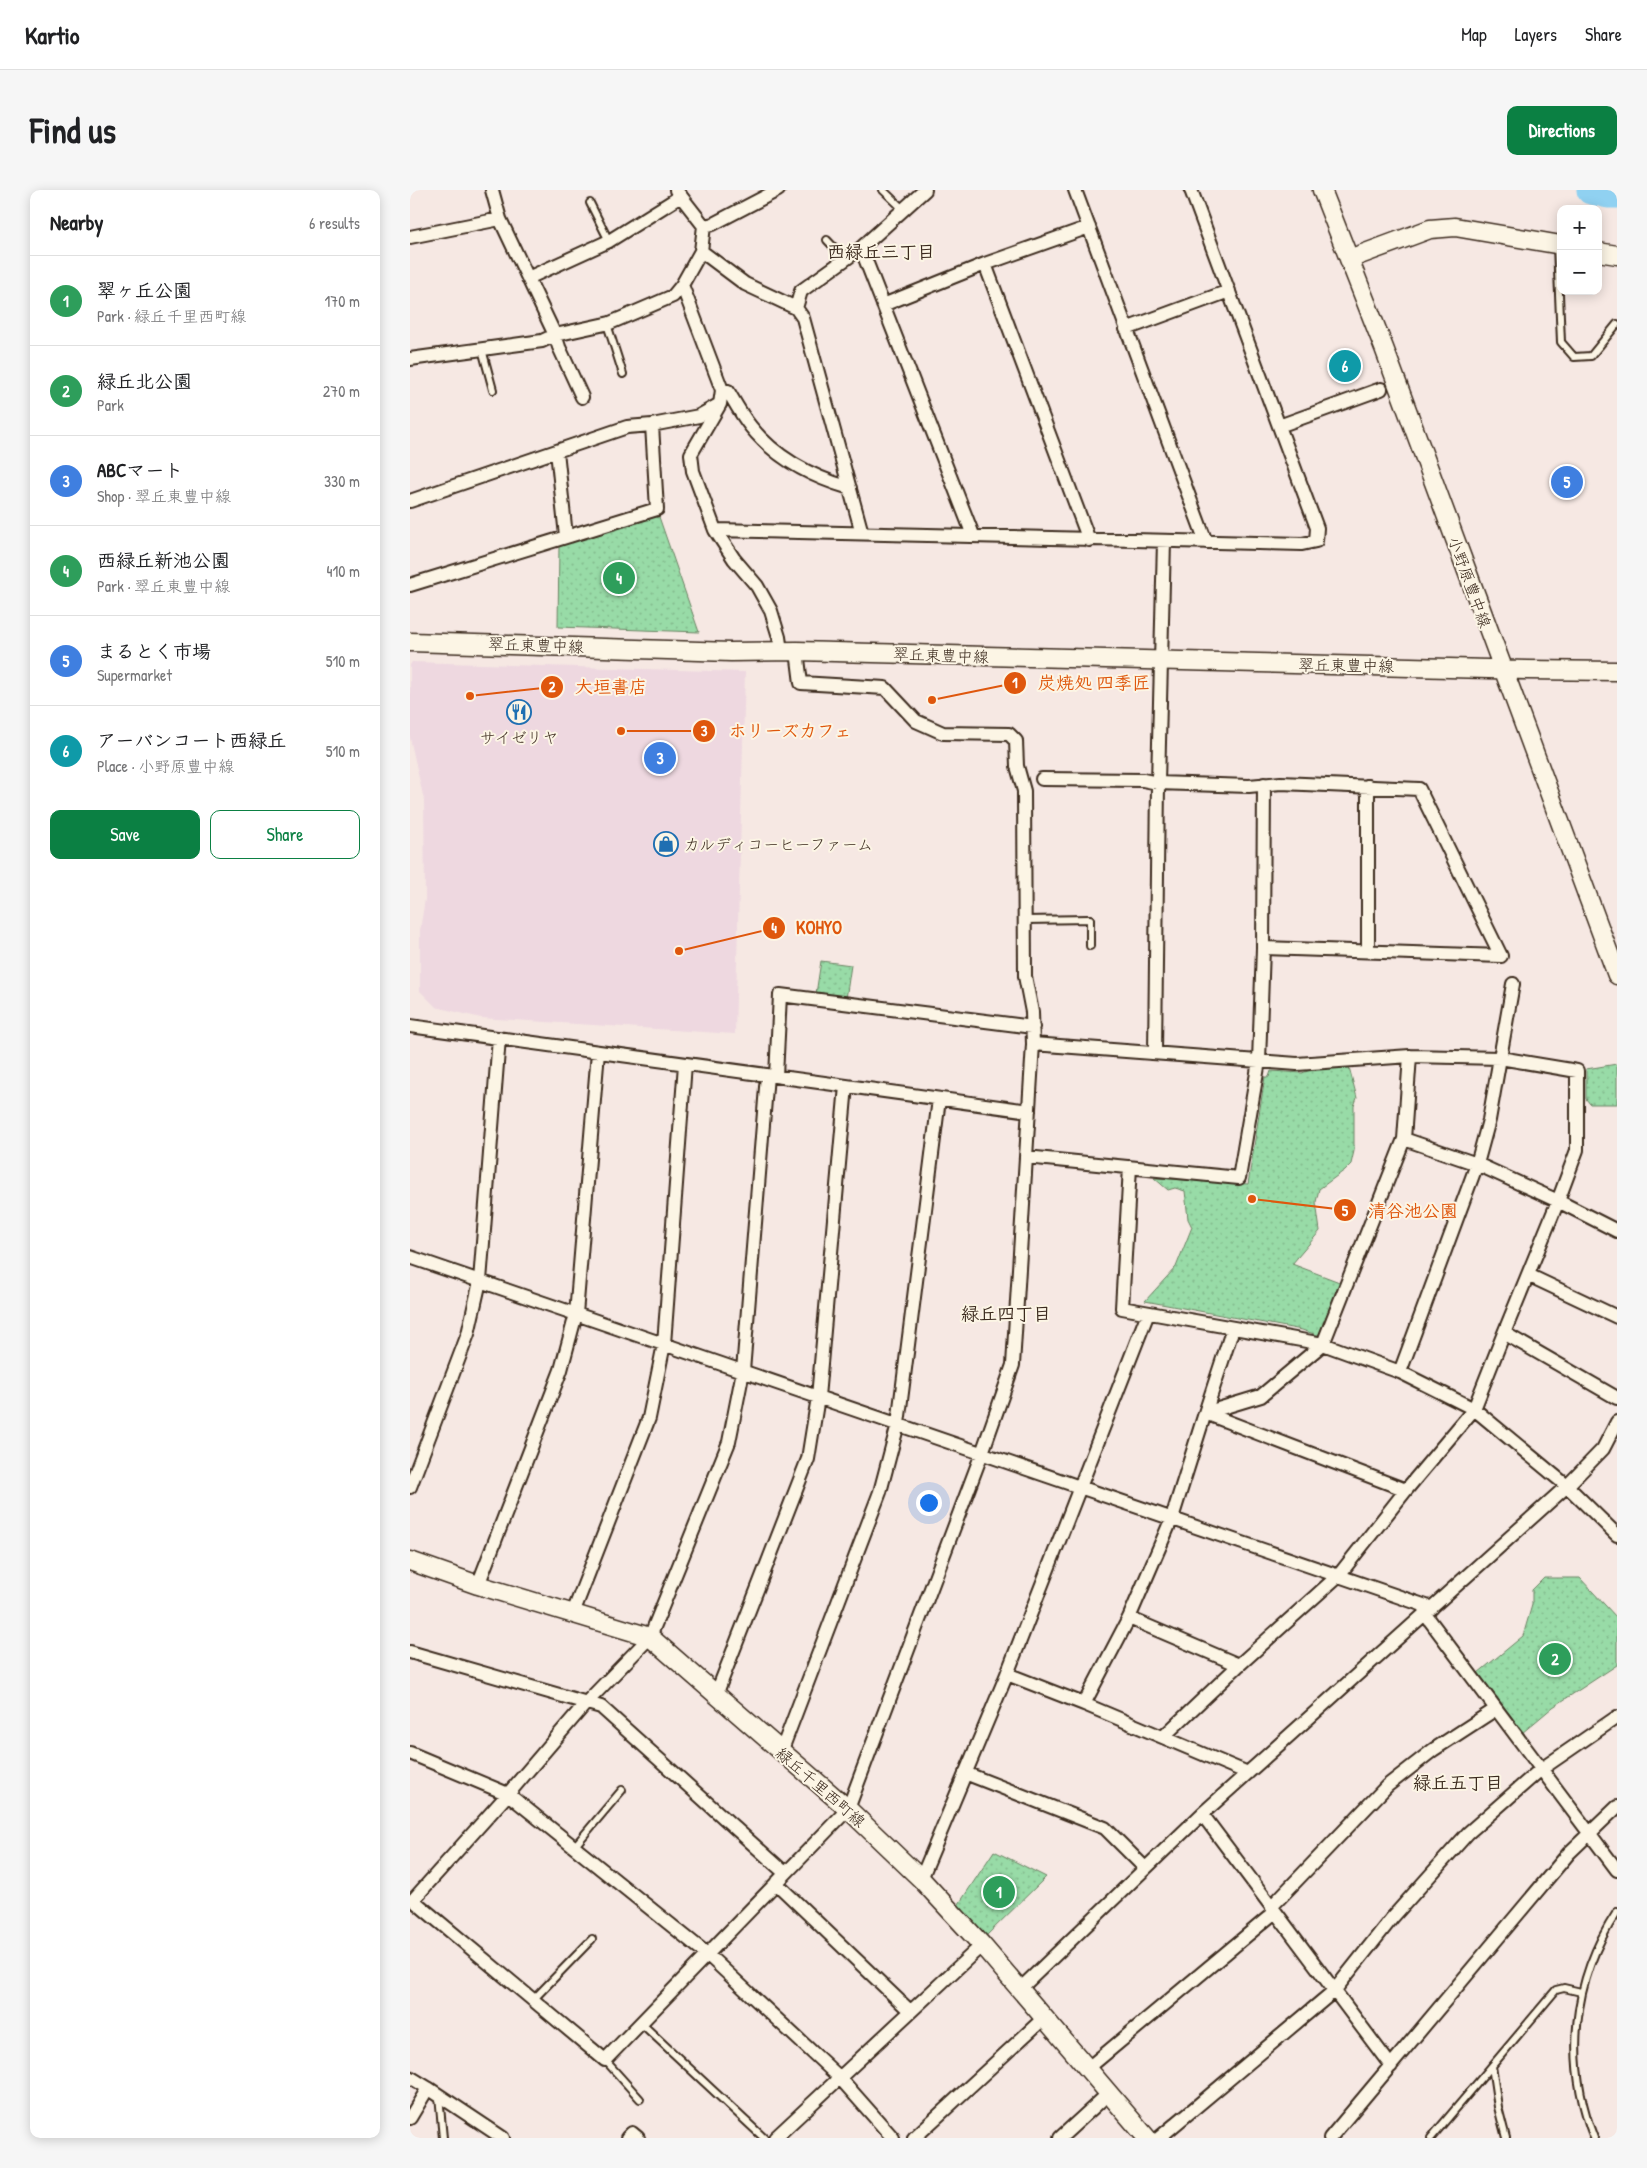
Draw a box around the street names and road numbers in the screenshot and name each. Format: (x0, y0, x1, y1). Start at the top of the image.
street label: 小野原豊中線 (1443, 533, 1497, 631)
street label: 翠丘東豊中線 (488, 632, 584, 658)
street label: 翠丘東豊中線 (893, 642, 989, 668)
street label: 翠丘東豊中線 (1298, 653, 1394, 677)
street label: 緑丘千里西町線 (772, 1742, 870, 1832)

